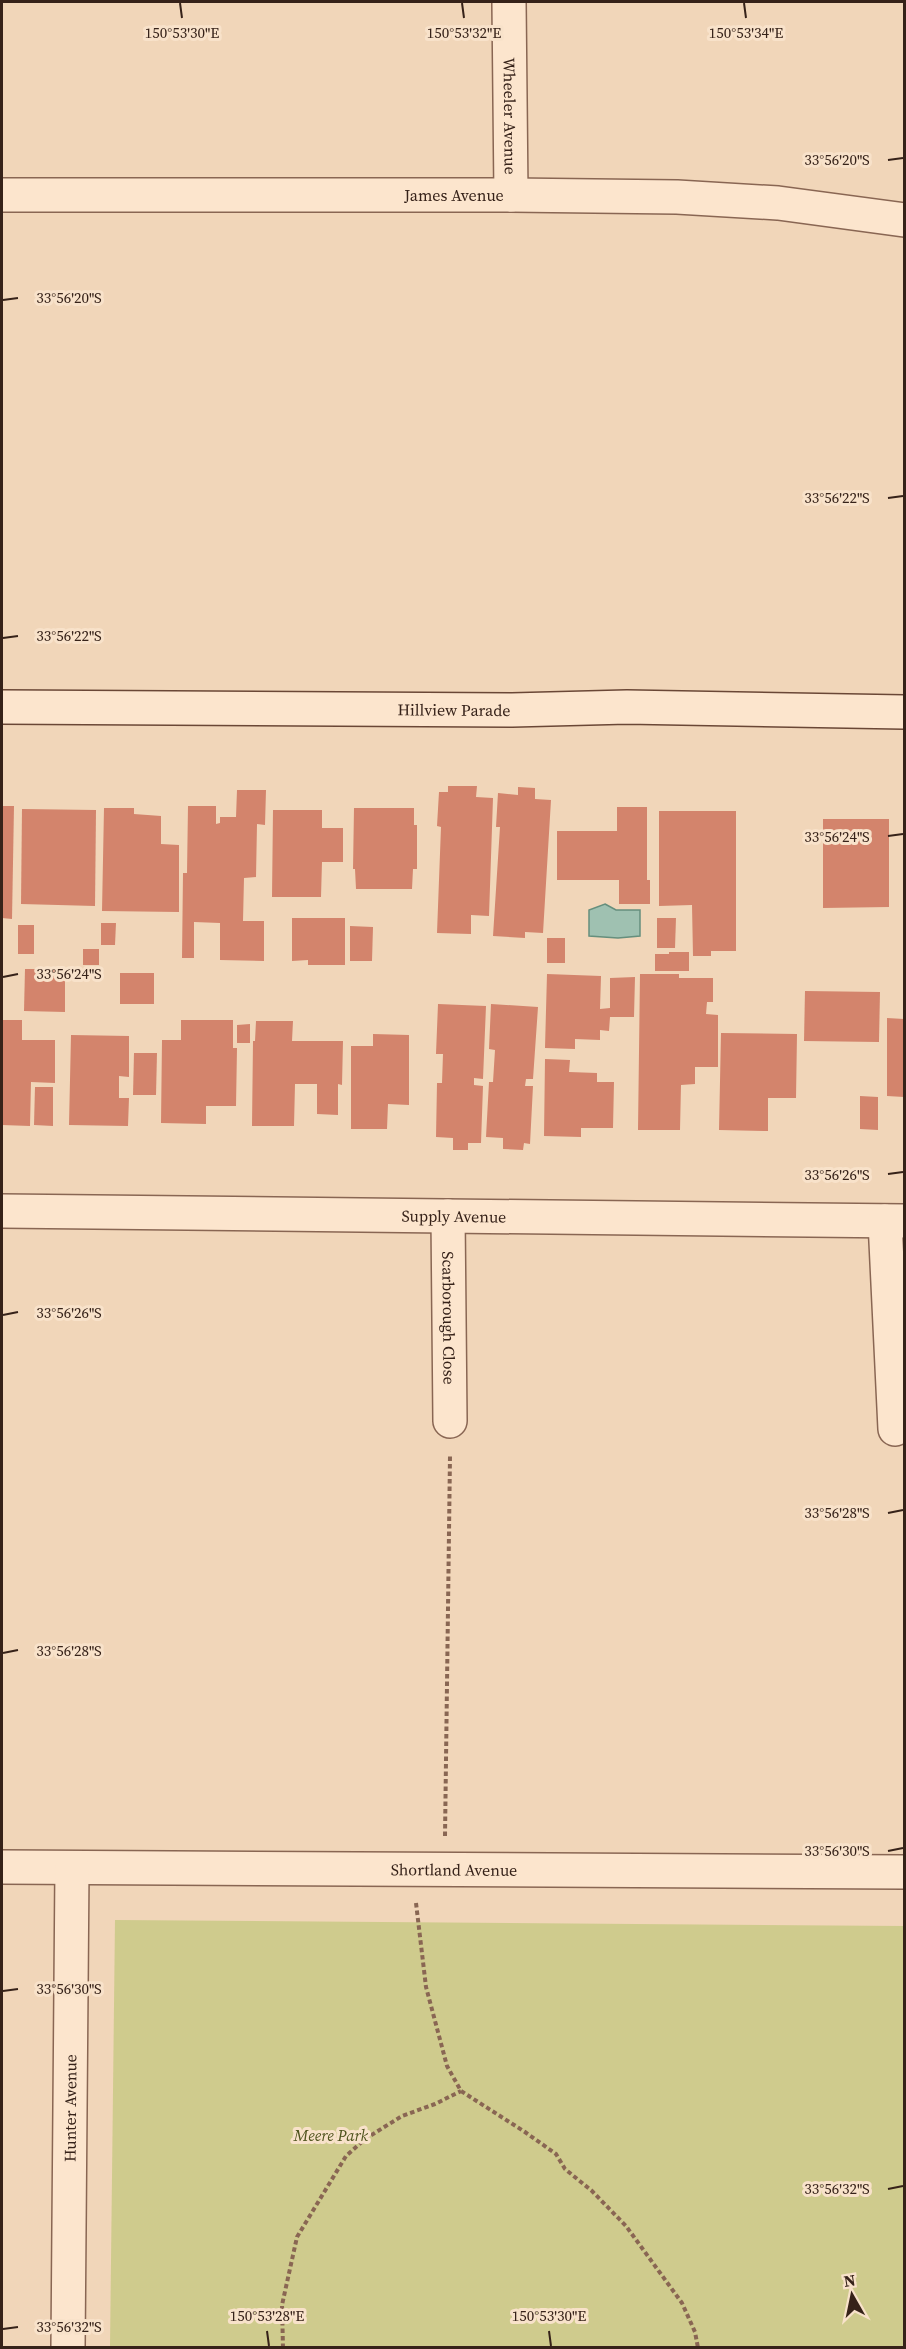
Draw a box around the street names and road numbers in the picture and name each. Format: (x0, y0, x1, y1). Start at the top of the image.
street label: Wheeler Avenue (499, 57, 522, 175)
street label: James Avenue (403, 184, 504, 206)
street label: Hillview Parade (397, 698, 511, 721)
street label: Supply Avenue (402, 1204, 506, 1228)
street label: Scarborough Close (437, 1251, 461, 1385)
street label: Shortland Avenue (391, 1858, 517, 1881)
street label: Hunter Avenue (59, 2054, 81, 2162)

